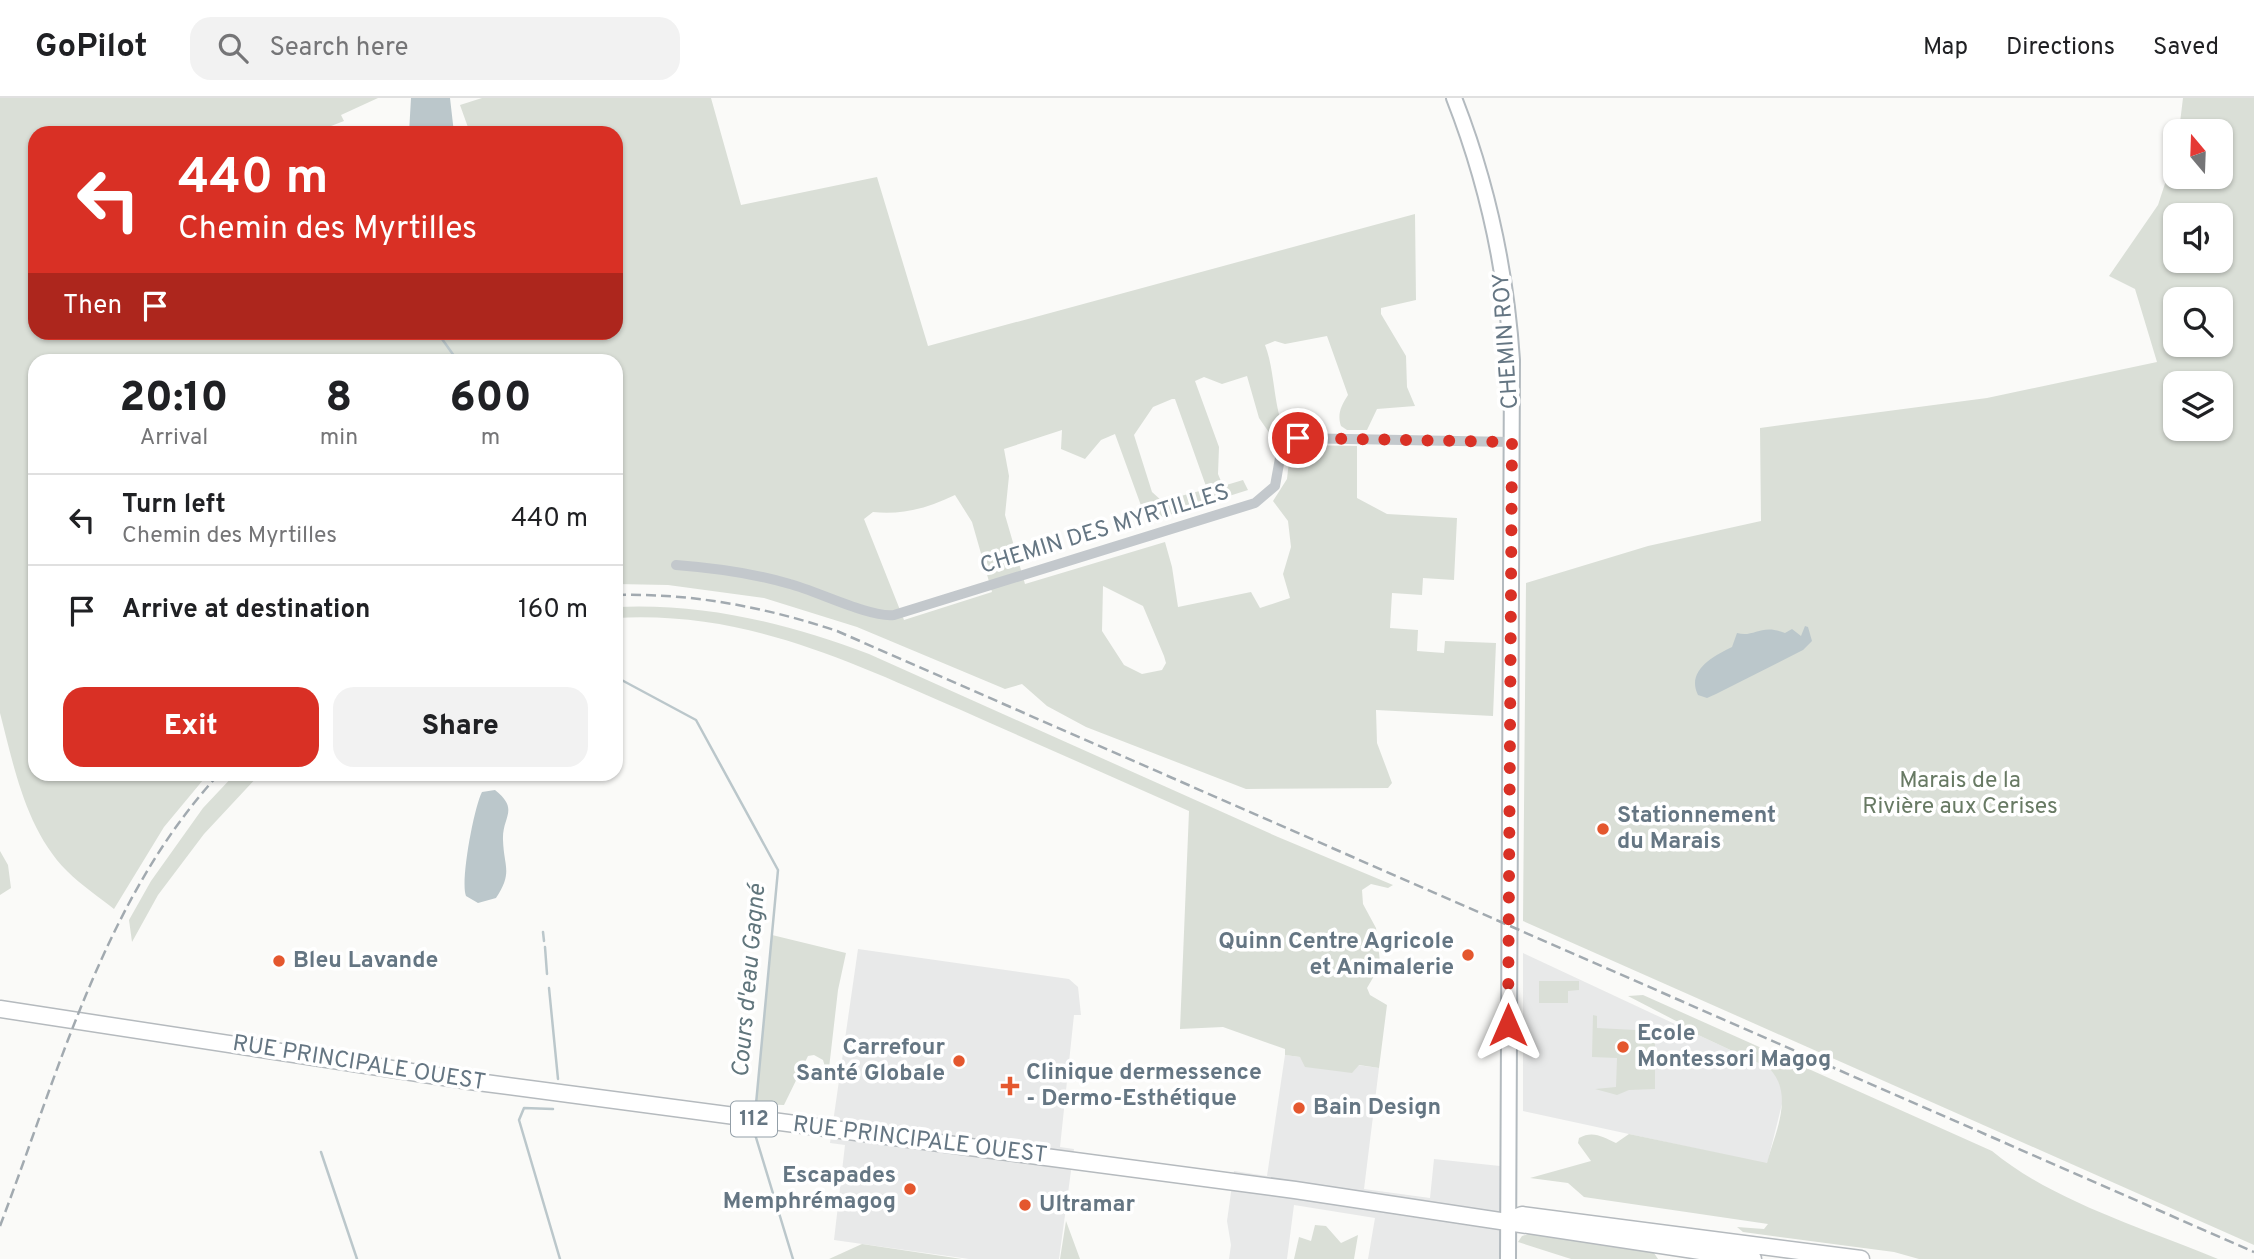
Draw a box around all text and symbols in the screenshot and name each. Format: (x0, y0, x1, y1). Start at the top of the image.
search box (190, 17, 680, 80)
text: GoPilot (35, 27, 148, 69)
icon: search (214, 29, 252, 67)
text: Search here (270, 32, 408, 65)
text: Map (1923, 33, 1968, 63)
text: Directions (2006, 33, 2115, 63)
text: Saved (2153, 33, 2219, 63)
north arrow (2163, 119, 2233, 189)
map controls (2163, 119, 2233, 441)
text: 440 m (178, 149, 328, 211)
icon: left (63, 154, 154, 245)
button: sound (2163, 203, 2233, 273)
text: Chemin des Myrtilles (178, 210, 477, 250)
street label: CHEMIN ROY (1488, 272, 1526, 410)
icon: arrive (136, 287, 174, 325)
button: search (2163, 287, 2233, 357)
text: Then (63, 290, 122, 323)
button: layers (2163, 371, 2233, 441)
text: 20:10 (119, 373, 228, 426)
text: 8 (326, 373, 352, 426)
text: 600 (450, 373, 532, 426)
pin (1268, 408, 1328, 468)
icon: arrive (1279, 419, 1317, 457)
text: Arrival (140, 424, 208, 453)
text: min (320, 424, 358, 453)
text: m (481, 424, 500, 453)
street label: CHEMIN DES MYRTILLES (977, 478, 1233, 582)
text: Turn left (122, 489, 226, 522)
icon: left (63, 501, 101, 539)
text: 440 m (511, 503, 588, 536)
text: Chemin des Myrtilles (122, 522, 337, 551)
icon: arrive (63, 592, 101, 630)
text: Arrive at destination (122, 594, 370, 627)
text: 160 m (518, 594, 588, 627)
button: Exit (63, 687, 319, 767)
button: Share (333, 687, 588, 767)
park label: Marais de la Rivière aux Cerises (1862, 767, 2058, 822)
place label: Stationnement du Marais (1617, 802, 1776, 857)
marker: Stationnement du Marais (1595, 821, 1611, 837)
water label: Cours d'eau Gagné (727, 882, 774, 1079)
place label: Quinn Centre Agricole et Animalerie (1218, 928, 1454, 983)
place label: Bleu Lavande (293, 947, 438, 976)
marker: Quinn Centre Agricole et Animalerie (1460, 947, 1476, 963)
marker: Bleu Lavande (271, 953, 287, 969)
position arrow (1471, 988, 1545, 1062)
place label: Ecole Montessori Magog (1637, 1020, 1831, 1075)
street label: RUE PRINCIPALE OUEST (230, 1030, 488, 1098)
place label: Carrefour Santé Globale (796, 1034, 945, 1089)
marker: Ecole Montessori Magog (1615, 1039, 1631, 1055)
marker: Carrefour Santé Globale (951, 1053, 967, 1069)
place label: Clinique dermessence - Dermo-Esthétique (1026, 1059, 1262, 1114)
marker: Clinique dermessence - Dermo-Esthétique (1000, 1076, 1020, 1096)
place label: Bain Design (1313, 1094, 1441, 1123)
marker: Bain Design (1291, 1100, 1307, 1116)
road number: 112 (731, 1102, 777, 1136)
street label: RUE PRINCIPALE OUEST (791, 1111, 1049, 1171)
place label: Escapades Memphrémagog (723, 1162, 896, 1217)
marker: Escapades Memphrémagog (902, 1181, 918, 1197)
place label: Ultramar (1039, 1191, 1136, 1220)
marker: Ultramar (1017, 1197, 1033, 1213)

